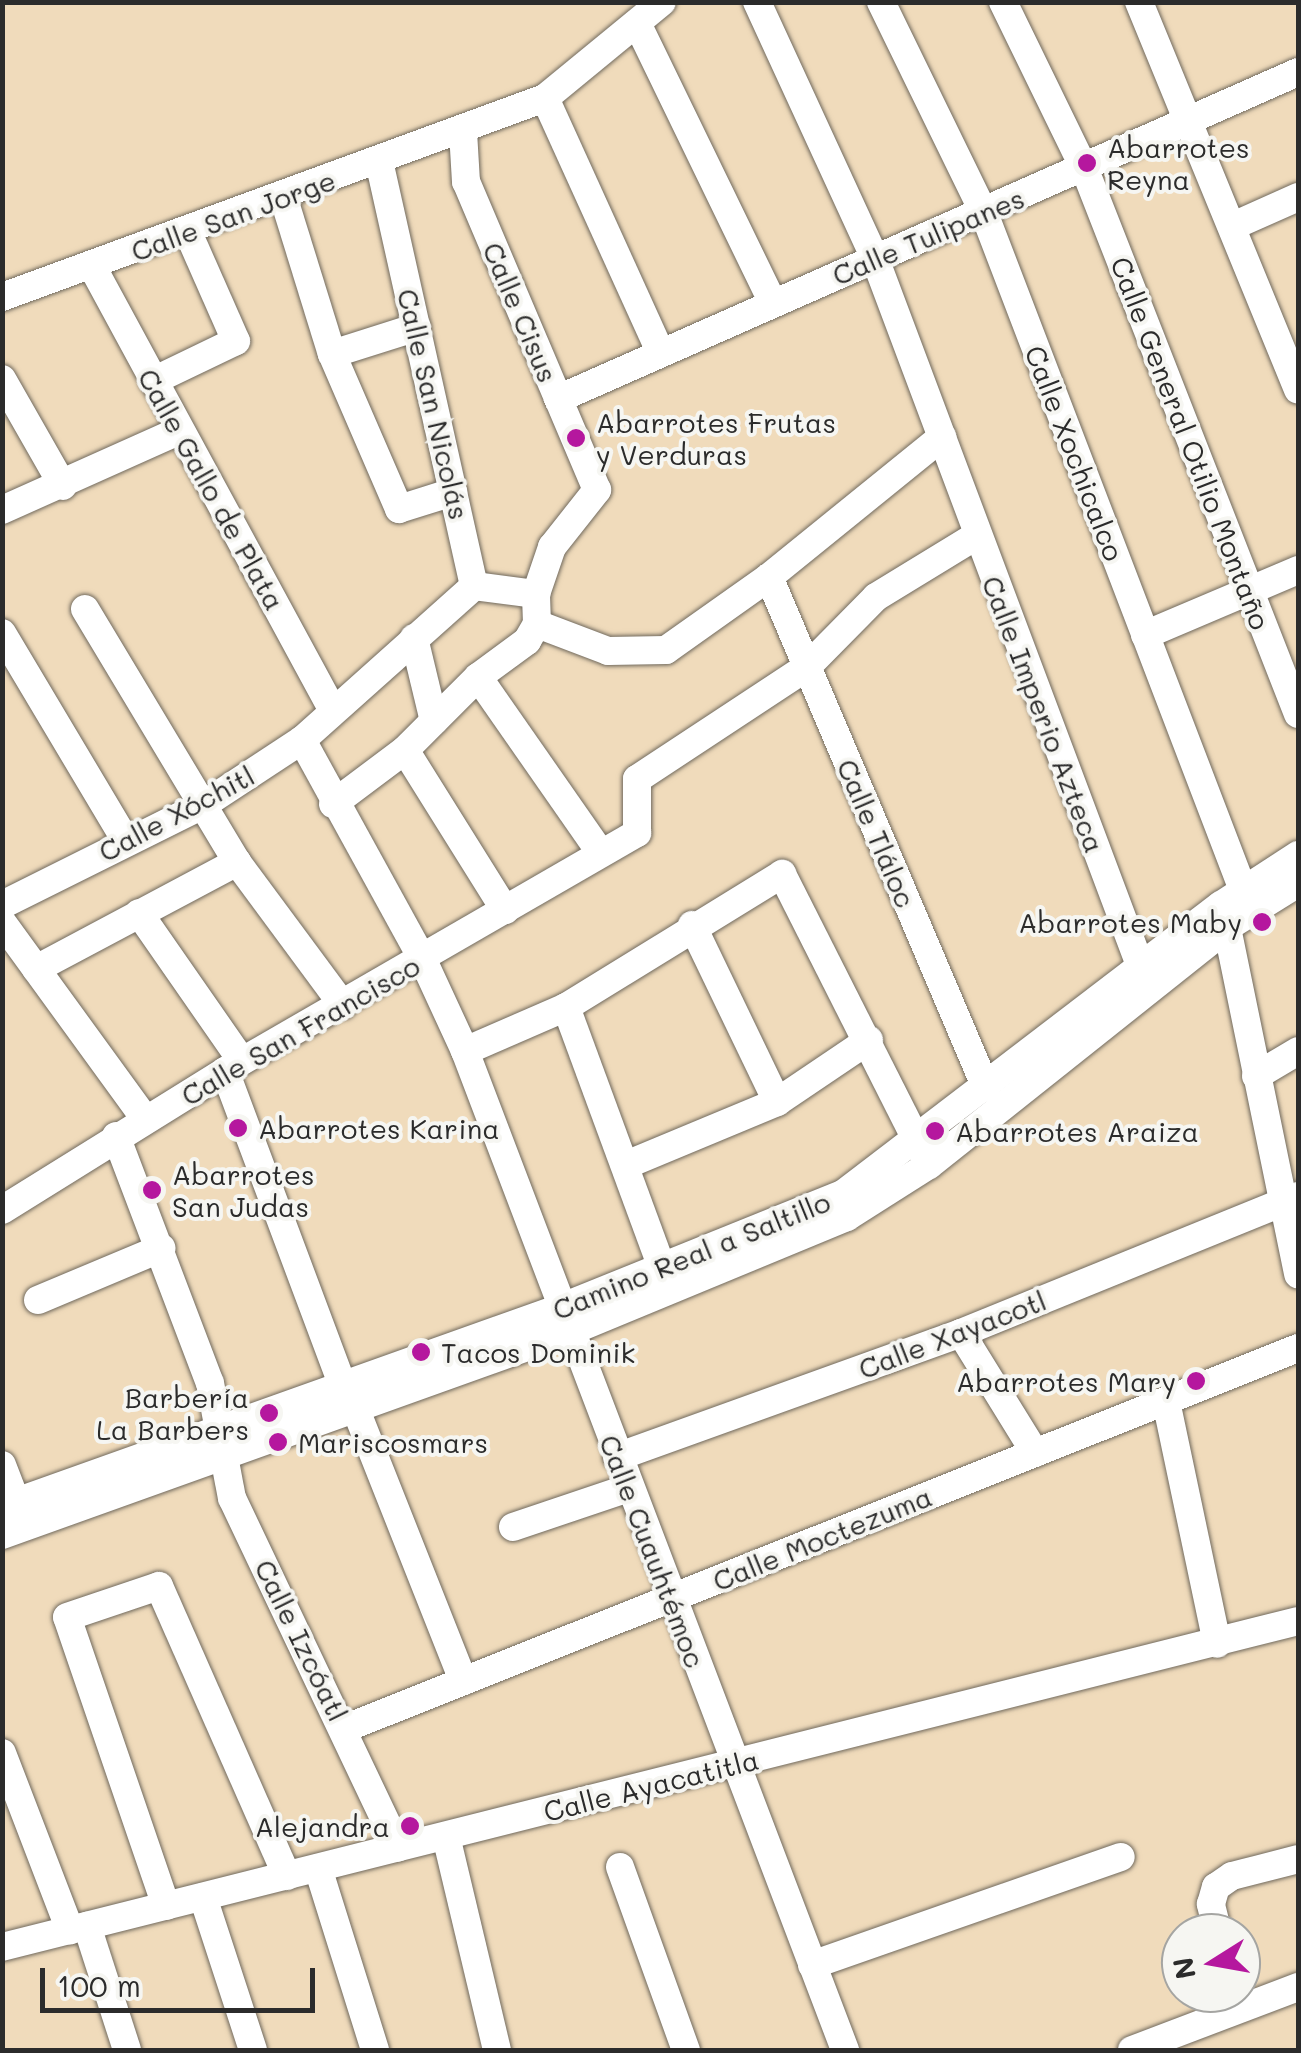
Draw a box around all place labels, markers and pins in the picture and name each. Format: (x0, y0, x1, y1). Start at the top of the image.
place label: Abarrotes Reyna (1107, 130, 1250, 196)
marker: Abarrotes Reyna (1076, 152, 1098, 174)
place label: Abarrotes Frutas y Verduras (596, 405, 836, 471)
marker: Abarrotes Frutas y Verduras (565, 427, 587, 449)
place label: Abarrotes Maby (1018, 905, 1242, 939)
marker: Abarrotes Maby (1251, 911, 1273, 933)
place label: Abarrotes Karina (258, 1111, 500, 1145)
place label: Abarrotes Araiza (955, 1114, 1199, 1148)
marker: Abarrotes Karina (227, 1117, 249, 1139)
marker: Abarrotes Araiza (924, 1120, 946, 1142)
place label: Abarrotes San Judas (172, 1157, 315, 1223)
marker: Abarrotes San Judas (141, 1179, 163, 1201)
place label: Tacos Dominik (441, 1335, 635, 1369)
marker: Tacos Dominik (410, 1341, 432, 1363)
place label: Abarrotes Mary (956, 1364, 1176, 1398)
marker: Abarrotes Mary (1185, 1370, 1207, 1392)
place label: Barbería La Barbers (96, 1380, 249, 1446)
marker: Barbería La Barbers (258, 1402, 280, 1424)
place label: Mariscosmars (298, 1425, 488, 1459)
marker: Mariscosmars (267, 1431, 289, 1453)
place label: Alejandra (255, 1809, 390, 1843)
marker: Alejandra (399, 1815, 421, 1837)

